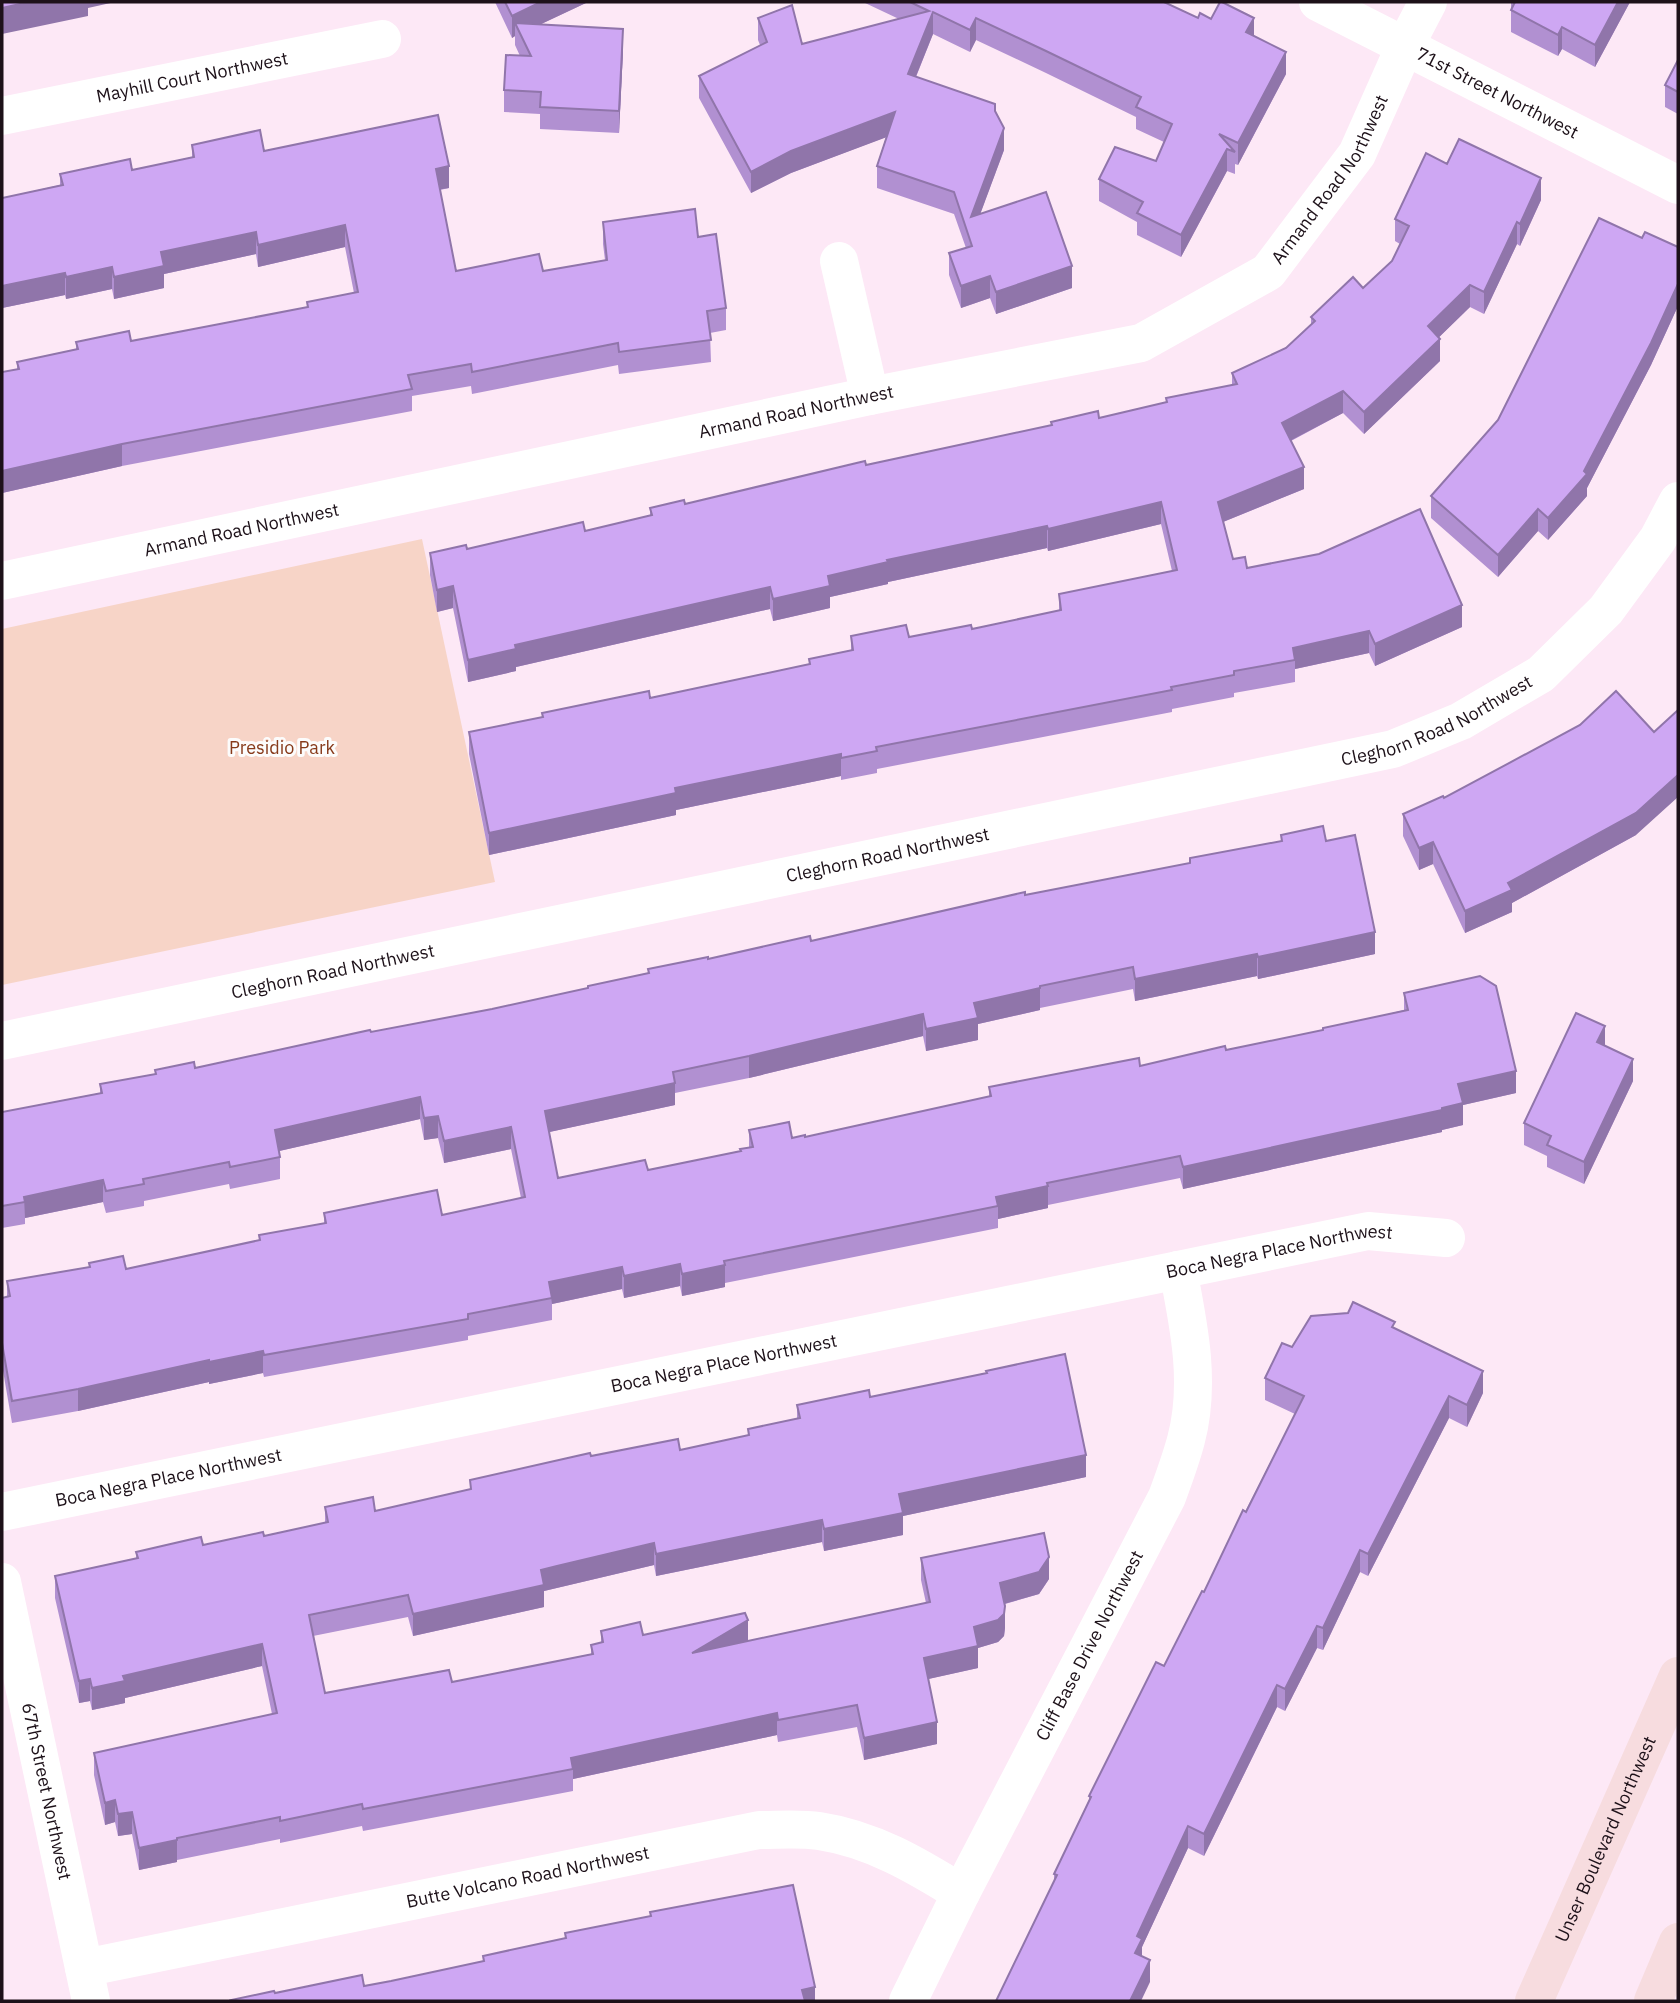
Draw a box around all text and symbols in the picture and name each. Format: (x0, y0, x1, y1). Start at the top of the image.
street label: 71st Street Northwest (1412, 42, 1582, 143)
street label: Mayhill Court Northwest (94, 46, 290, 108)
street label: Armand Road Northwest (1266, 91, 1393, 269)
street label: Armand Road Northwest (696, 380, 896, 443)
street label: Armand Road Northwest (142, 497, 341, 561)
street label: Cleghorn Road Northwest (1339, 670, 1536, 771)
park label: Presidio Park (229, 736, 336, 759)
street label: Cleghorn Road Northwest (784, 822, 991, 887)
street label: Cleghorn Road Northwest (229, 939, 436, 1004)
street label: Boca Negra Place Northwest (1164, 1219, 1394, 1283)
street label: Boca Negra Place Northwest (609, 1329, 839, 1397)
street label: Boca Negra Place Northwest (53, 1443, 284, 1512)
street label: Cliff Base Drive Northwest (1030, 1546, 1148, 1745)
street label: 67th Street Northwest (17, 1700, 77, 1882)
street label: Unser Boulevard Northwest (1550, 1732, 1661, 1945)
street label: Butte Volcano Road Northwest (404, 1841, 651, 1913)

